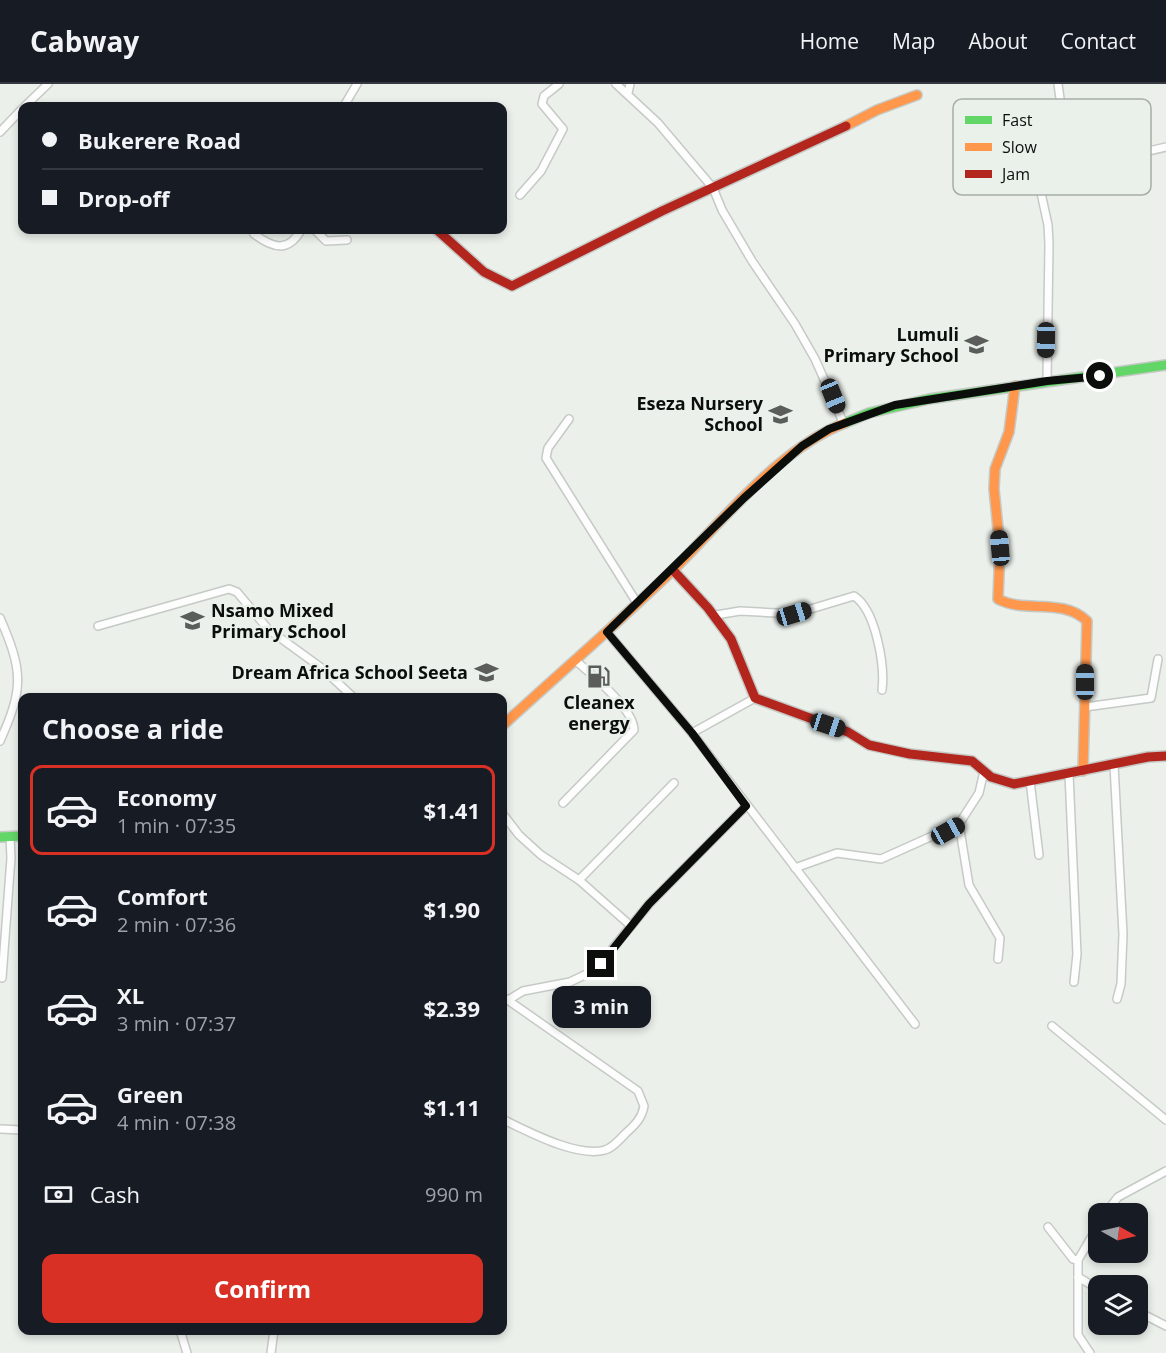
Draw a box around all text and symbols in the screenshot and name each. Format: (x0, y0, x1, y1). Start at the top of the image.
text: Cabway (30, 22, 139, 60)
text: Home (800, 27, 859, 55)
text: Map (892, 27, 935, 55)
text: About (968, 27, 1028, 55)
text: Contact (1061, 27, 1136, 55)
legend (953, 99, 1151, 195)
text: Fast (1002, 109, 1033, 131)
text: Bukerere Road (78, 125, 241, 155)
text: Slow (1002, 136, 1037, 158)
text: Jam (1000, 163, 1030, 185)
text: Drop-off (78, 183, 170, 213)
place label: Lumuli Primary School (824, 322, 959, 367)
car (1037, 322, 1055, 358)
school or university icon: Lumuli Primary School (964, 332, 990, 358)
route start (1086, 362, 1113, 389)
car (818, 376, 848, 416)
place label: Eseza Nursery School (636, 391, 764, 436)
school or university icon: Eseza Nursery School (768, 401, 794, 427)
car (989, 529, 1011, 567)
place label: Nsamo Mixed Primary School (211, 598, 346, 643)
car (774, 600, 814, 628)
school or university icon: Nsamo Mixed Primary School (180, 608, 206, 634)
place label: Dream Africa School Seeta (231, 660, 468, 684)
school or university icon: Dream Africa School Seeta (473, 660, 499, 686)
fuel station icon: Cleanex energy (586, 664, 612, 690)
car (1076, 664, 1094, 700)
place label: Cleanex energy (563, 690, 635, 735)
text: Choose a ride (42, 710, 224, 747)
car (808, 711, 848, 739)
text: Economy (117, 782, 216, 812)
icon: car (45, 783, 99, 837)
text: $1.41 (423, 795, 480, 825)
text: 1 min · 07:35 (117, 812, 236, 839)
car (928, 814, 968, 848)
text: Comfort (117, 881, 208, 911)
icon: car (45, 882, 99, 936)
text: $1.90 (423, 894, 480, 924)
text: 2 min · 07:36 (117, 911, 236, 938)
route end (587, 950, 614, 977)
text: XL (117, 980, 144, 1010)
icon: car (45, 981, 99, 1035)
callout: 3 min (552, 985, 650, 1027)
text: $2.39 (423, 993, 480, 1023)
text: 3 min (574, 993, 629, 1020)
text: 3 min · 07:37 (117, 1010, 236, 1037)
text: Green (117, 1079, 183, 1109)
icon: car (45, 1080, 99, 1134)
text: $1.11 (423, 1092, 480, 1122)
text: 4 min · 07:38 (117, 1109, 236, 1136)
icon: cash (42, 1178, 75, 1211)
text: Cash (90, 1179, 140, 1209)
text: 990 m (425, 1181, 483, 1208)
north arrow (1088, 1203, 1148, 1263)
map controls (1088, 1203, 1148, 1335)
button: Confirm (42, 1254, 483, 1323)
button: layers (1088, 1275, 1148, 1335)

